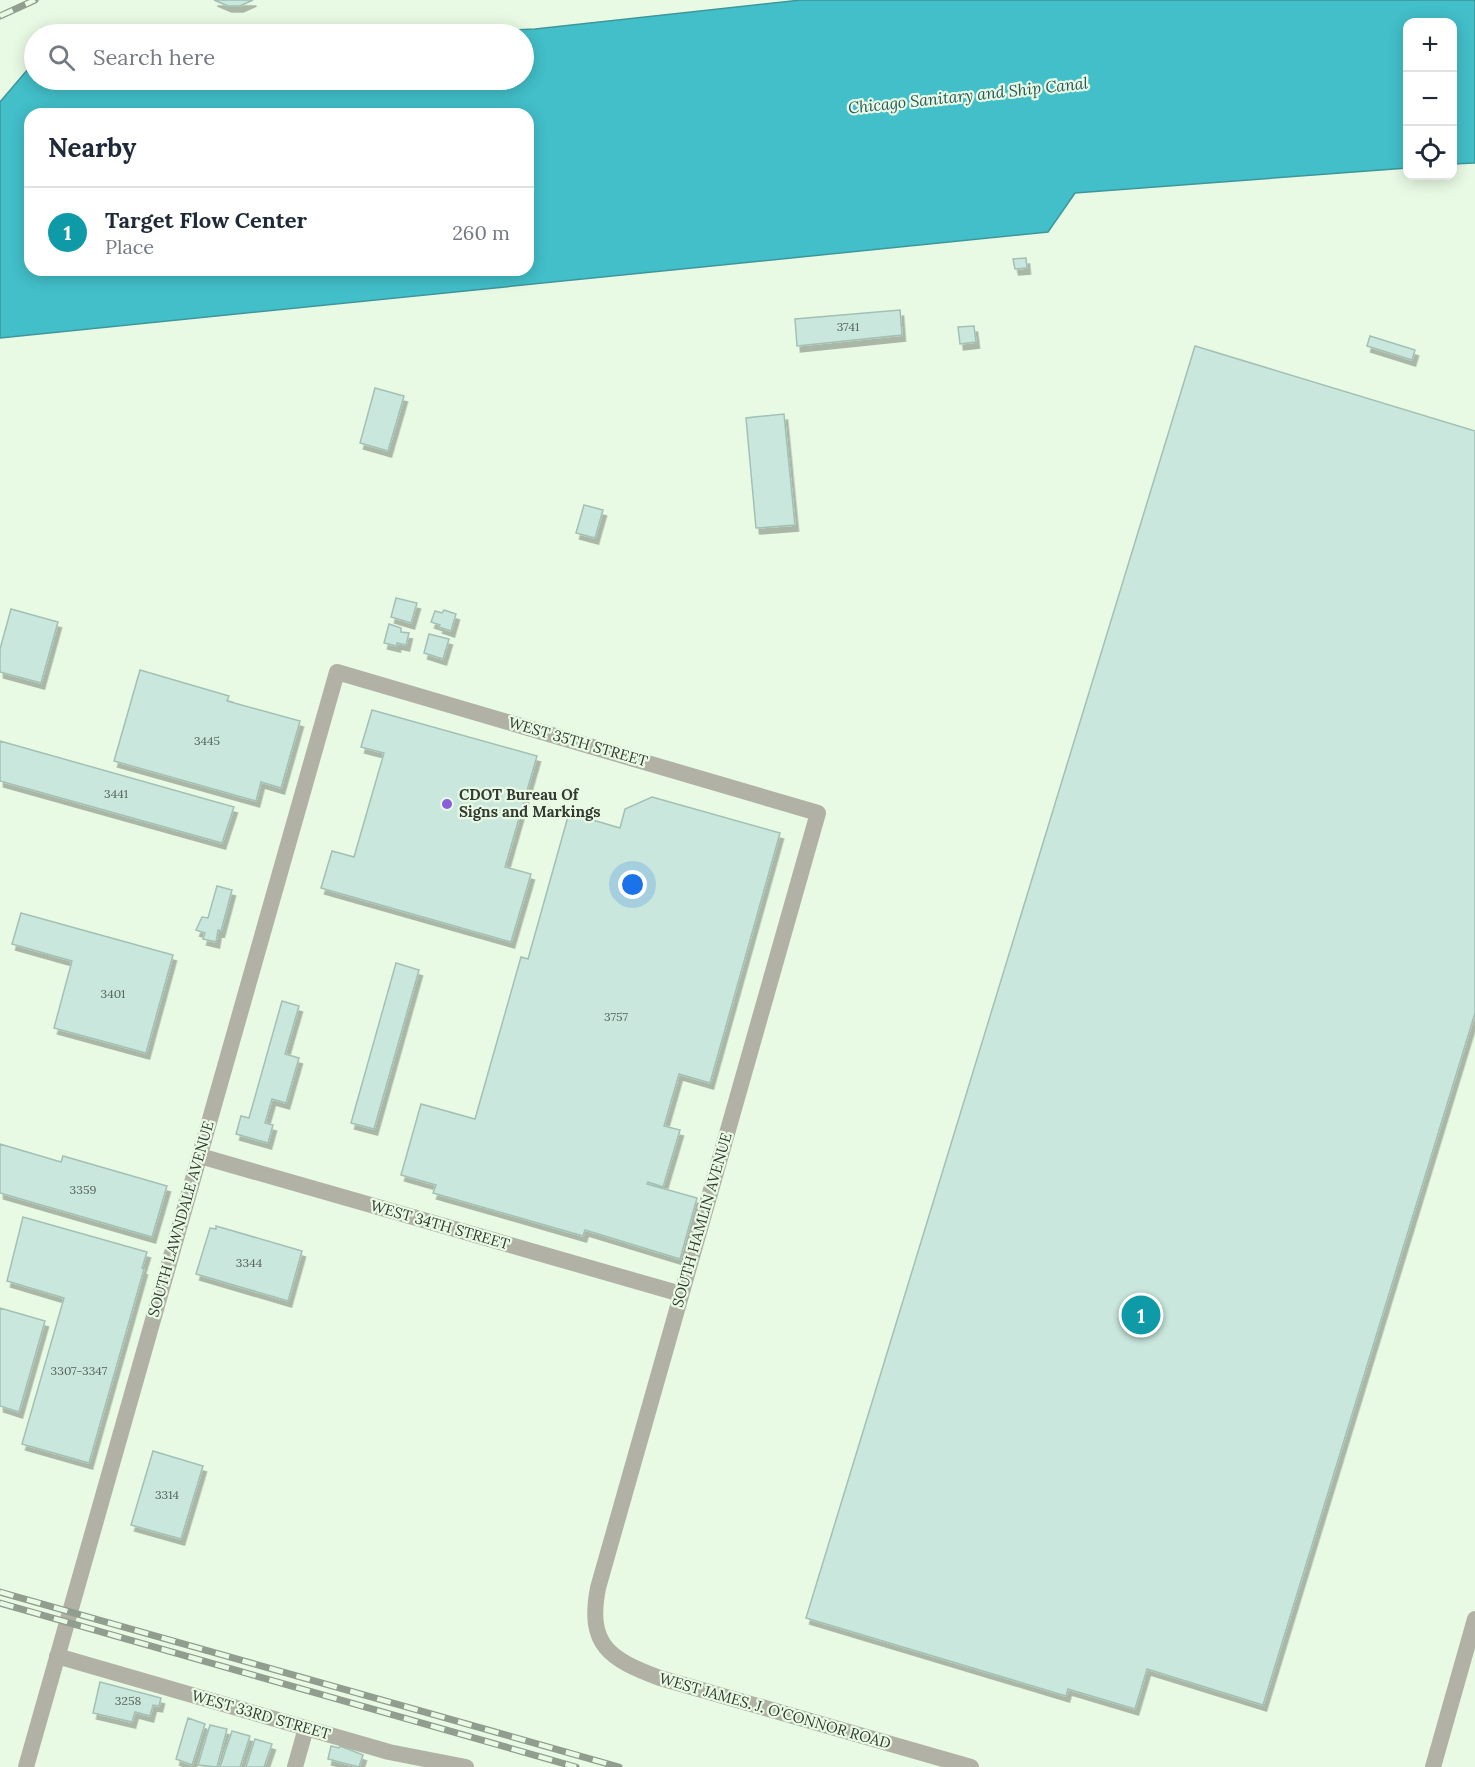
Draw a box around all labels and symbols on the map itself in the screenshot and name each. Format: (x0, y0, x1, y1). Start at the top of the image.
water label: Chicago Sanitary and Ship Canal (847, 72, 1089, 118)
house number: 3741 (837, 319, 859, 334)
street label: WEST 35TH STREET (506, 713, 650, 771)
house number: 3445 (194, 733, 220, 748)
place label: CDOT Bureau Of Signs and Markings (459, 785, 601, 821)
house number: 3441 (104, 786, 128, 801)
marker: CDOT Bureau Of Signs and Markings (440, 797, 454, 811)
your location (618, 870, 647, 899)
house number: 3401 (100, 986, 126, 1001)
house number: 3757 (604, 1009, 628, 1024)
street label: SOUTH LAWNDALE AVENUE (143, 1119, 218, 1319)
street label: SOUTH HAMLIN AVENUE (667, 1130, 736, 1309)
house number: 3359 (70, 1182, 96, 1197)
street label: WEST 34TH STREET (368, 1196, 512, 1254)
house number: 3344 (236, 1255, 263, 1270)
pin: 1 (1122, 1292, 1160, 1338)
house number: 3307-3347 (51, 1363, 108, 1378)
house number: 3314 (155, 1487, 180, 1502)
street label: WEST JAMES. J. O'CONNOR ROAD (657, 1668, 893, 1753)
street label: WEST 33RD STREET (190, 1686, 333, 1744)
house number: 3258 (115, 1693, 141, 1708)

